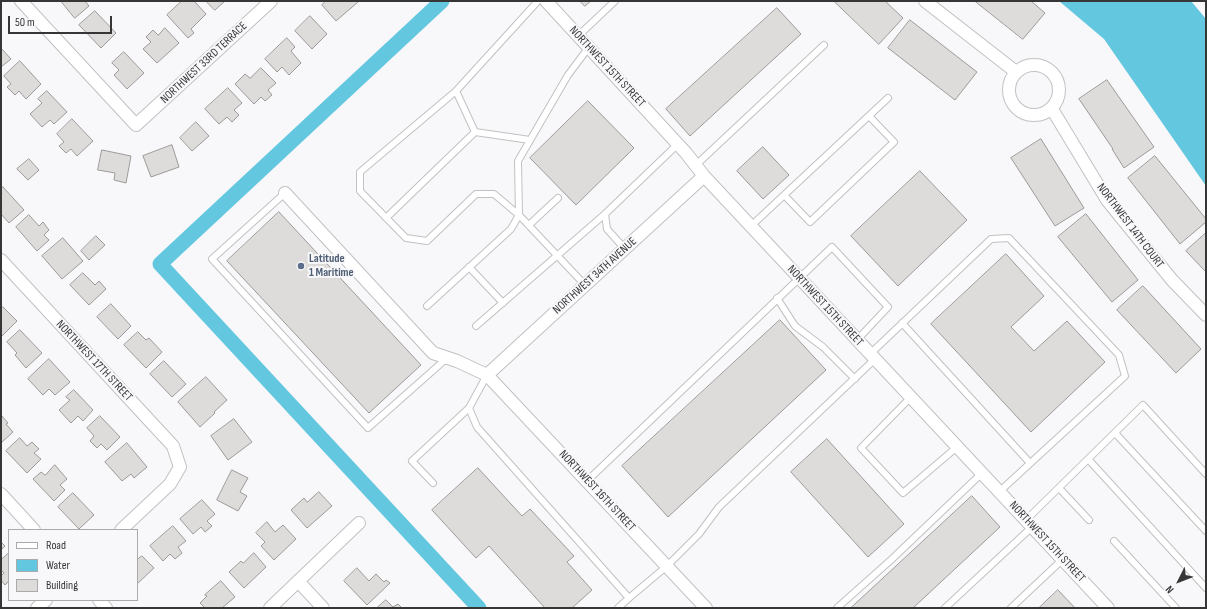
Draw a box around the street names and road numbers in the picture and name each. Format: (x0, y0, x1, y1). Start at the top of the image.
street label: NORTHWEST 33RD TERRACE (158, 19, 250, 107)
street label: NORTHWEST 15TH STREET (566, 24, 648, 110)
street label: NORTHWEST 14TH COURT (1093, 181, 1167, 271)
street label: NORTHWEST 34TH AVENUE (550, 235, 640, 317)
street label: NORTHWEST 15TH STREET (784, 263, 866, 349)
street label: NORTHWEST 17TH STREET (53, 318, 135, 404)
street label: NORTHWEST 16TH STREET (556, 448, 638, 534)
street label: NORTHWEST 15TH STREET (1006, 499, 1088, 585)

